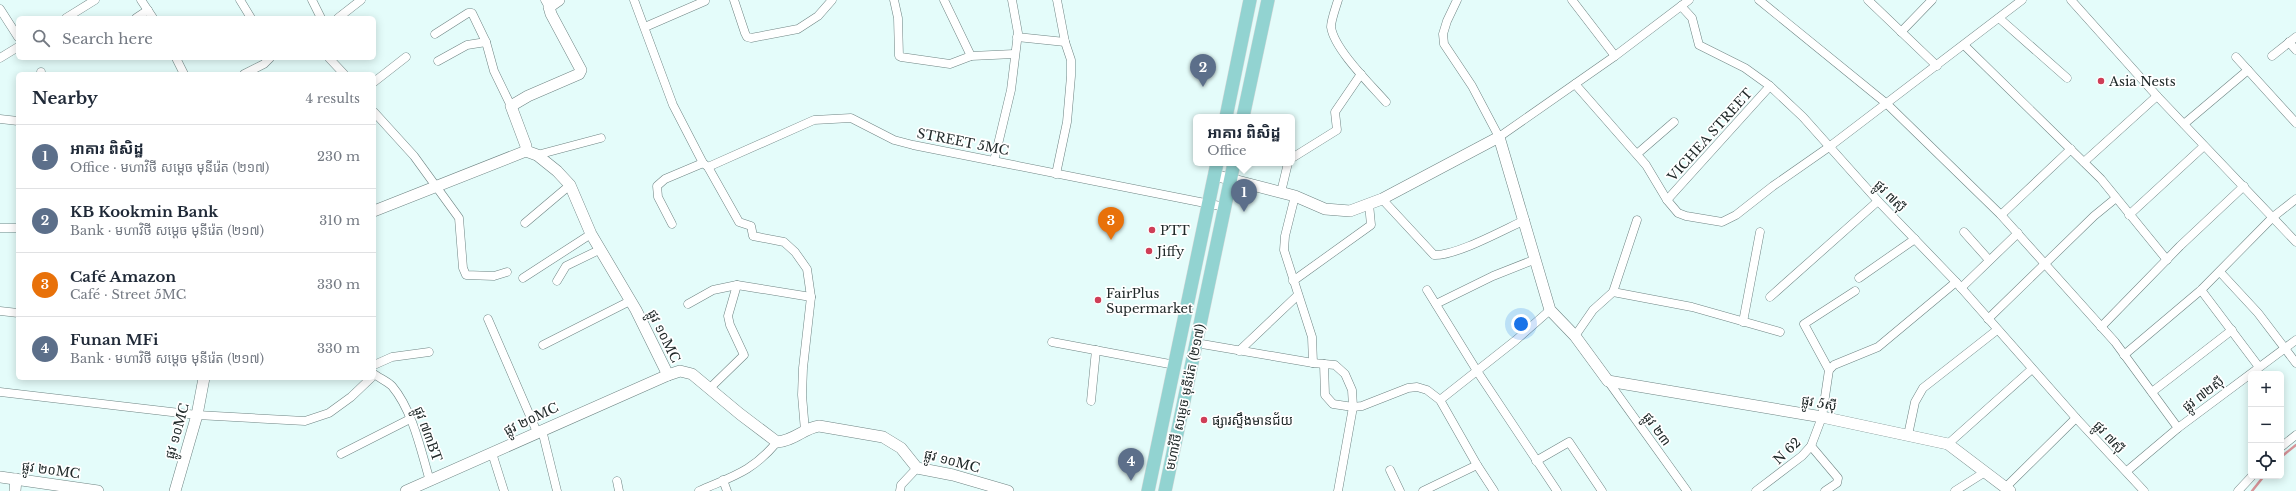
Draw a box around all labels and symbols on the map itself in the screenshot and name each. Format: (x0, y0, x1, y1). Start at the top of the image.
pin: 2 (1190, 54, 1216, 87)
place label: Asia Nests (2108, 73, 2176, 90)
marker: Asia Nests (2096, 76, 2106, 86)
street label: VICHEA STREET (1663, 85, 1756, 186)
street label: STREET 5MC (915, 125, 1011, 159)
street label: ផ្លូវ ៧ស៊ី (1868, 176, 1909, 218)
pin: 1 (1231, 179, 1257, 212)
pin: 3 (1098, 207, 1124, 240)
place label: PTT (1160, 222, 1190, 239)
marker: PTT (1147, 225, 1157, 235)
place label: Jiffy (1155, 243, 1185, 260)
marker: Jiffy (1144, 246, 1154, 256)
place label: FairPlus Supermarket (1106, 285, 1193, 317)
marker: FairPlus Supermarket (1093, 295, 1103, 305)
street label: ផ្លូវ ១០MC (641, 307, 684, 367)
your location (1511, 314, 1531, 334)
street label: មហាវិថី សម្តេច មុនីរ៉េត (២១៧) (1161, 322, 1209, 472)
street label: ផ្លូវ ៧២ស៊ី (2179, 373, 2229, 418)
street label: ផ្លូវ 5ស៊ី (1799, 392, 1838, 417)
street label: ផ្លូវ ២០MC (501, 399, 562, 442)
street label: ផ្លូវ ១០MC (161, 401, 196, 462)
street label: ផ្លូវ ៧៣BT (407, 404, 446, 466)
street label: ផ្លូវ ២៣ (1637, 409, 1675, 451)
place label: ផ្សារស្ទឹងមានជ័យ (1212, 411, 1293, 429)
marker: ផ្សារស្ទឹងមានជ័យ (1199, 415, 1209, 425)
street label: ផ្លូវ ៧ស៊ី (2088, 417, 2128, 459)
street label: N 62 (1770, 434, 1804, 468)
street label: ផ្លូវ ១០MC (921, 445, 982, 479)
pin: 4 (1118, 448, 1144, 481)
street label: ផ្លូវ ២០MC (20, 457, 81, 485)

